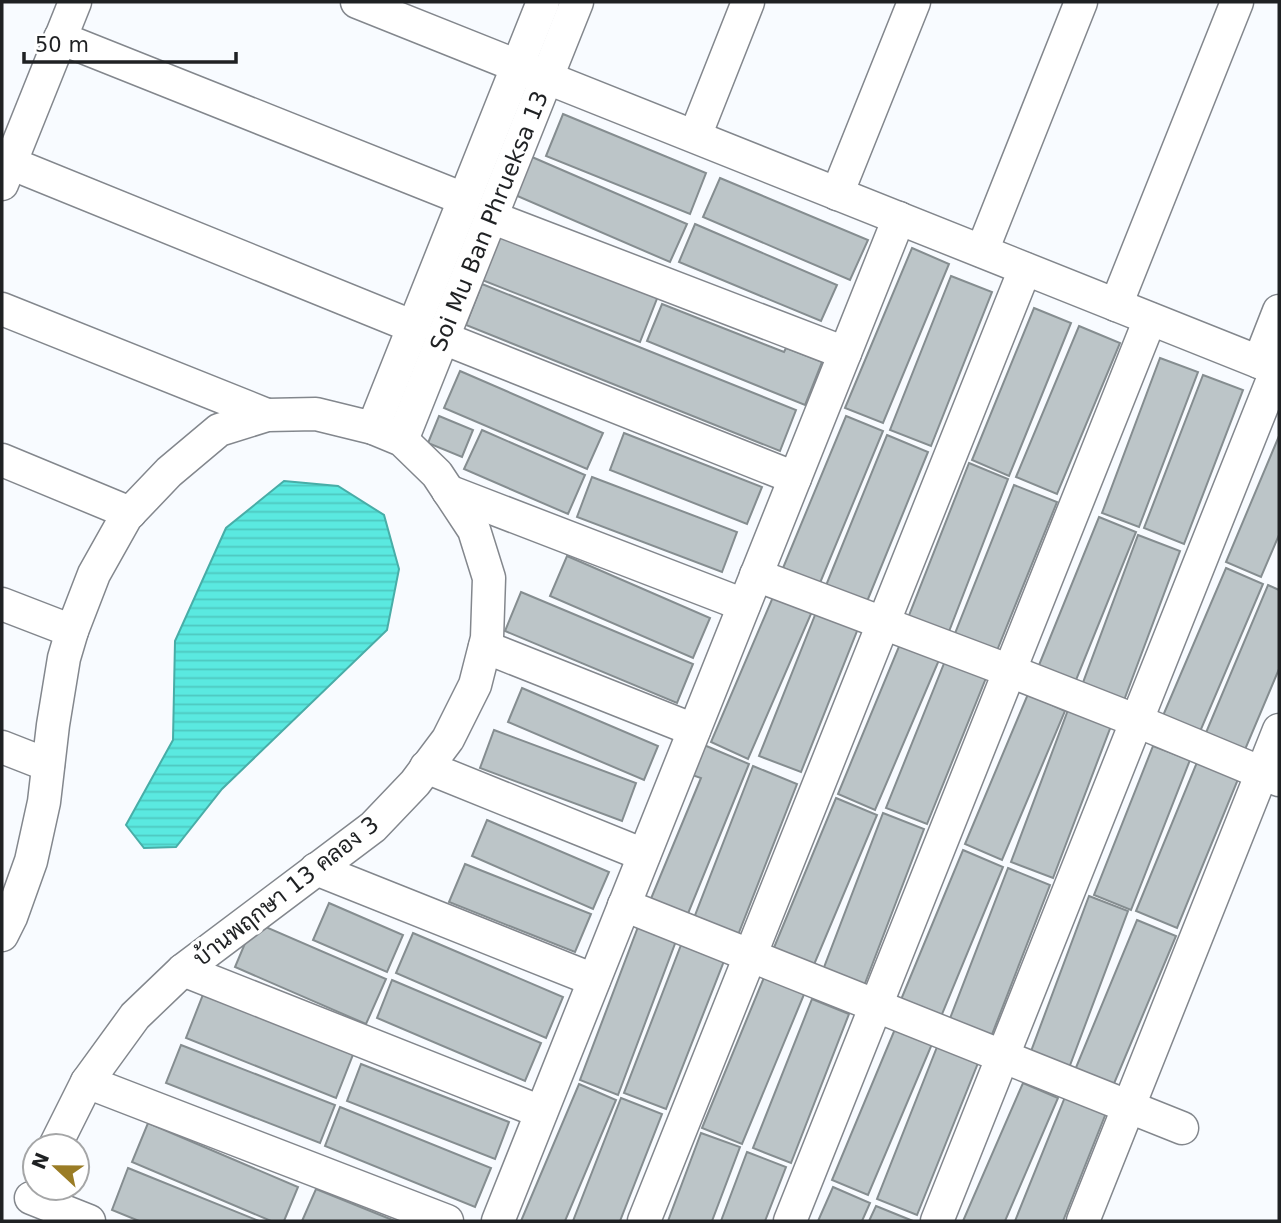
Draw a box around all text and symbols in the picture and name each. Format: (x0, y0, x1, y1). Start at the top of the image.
scale bar (24, 21, 236, 65)
text: 50 m (35, 33, 89, 57)
street label: Soi Mu Ban Phrueksa 13 (425, 87, 553, 355)
street label: บ้านพฤกษา 13 คลอง 3 (187, 809, 384, 972)
north arrow (21, 1132, 91, 1202)
text: N (27, 1149, 53, 1172)

